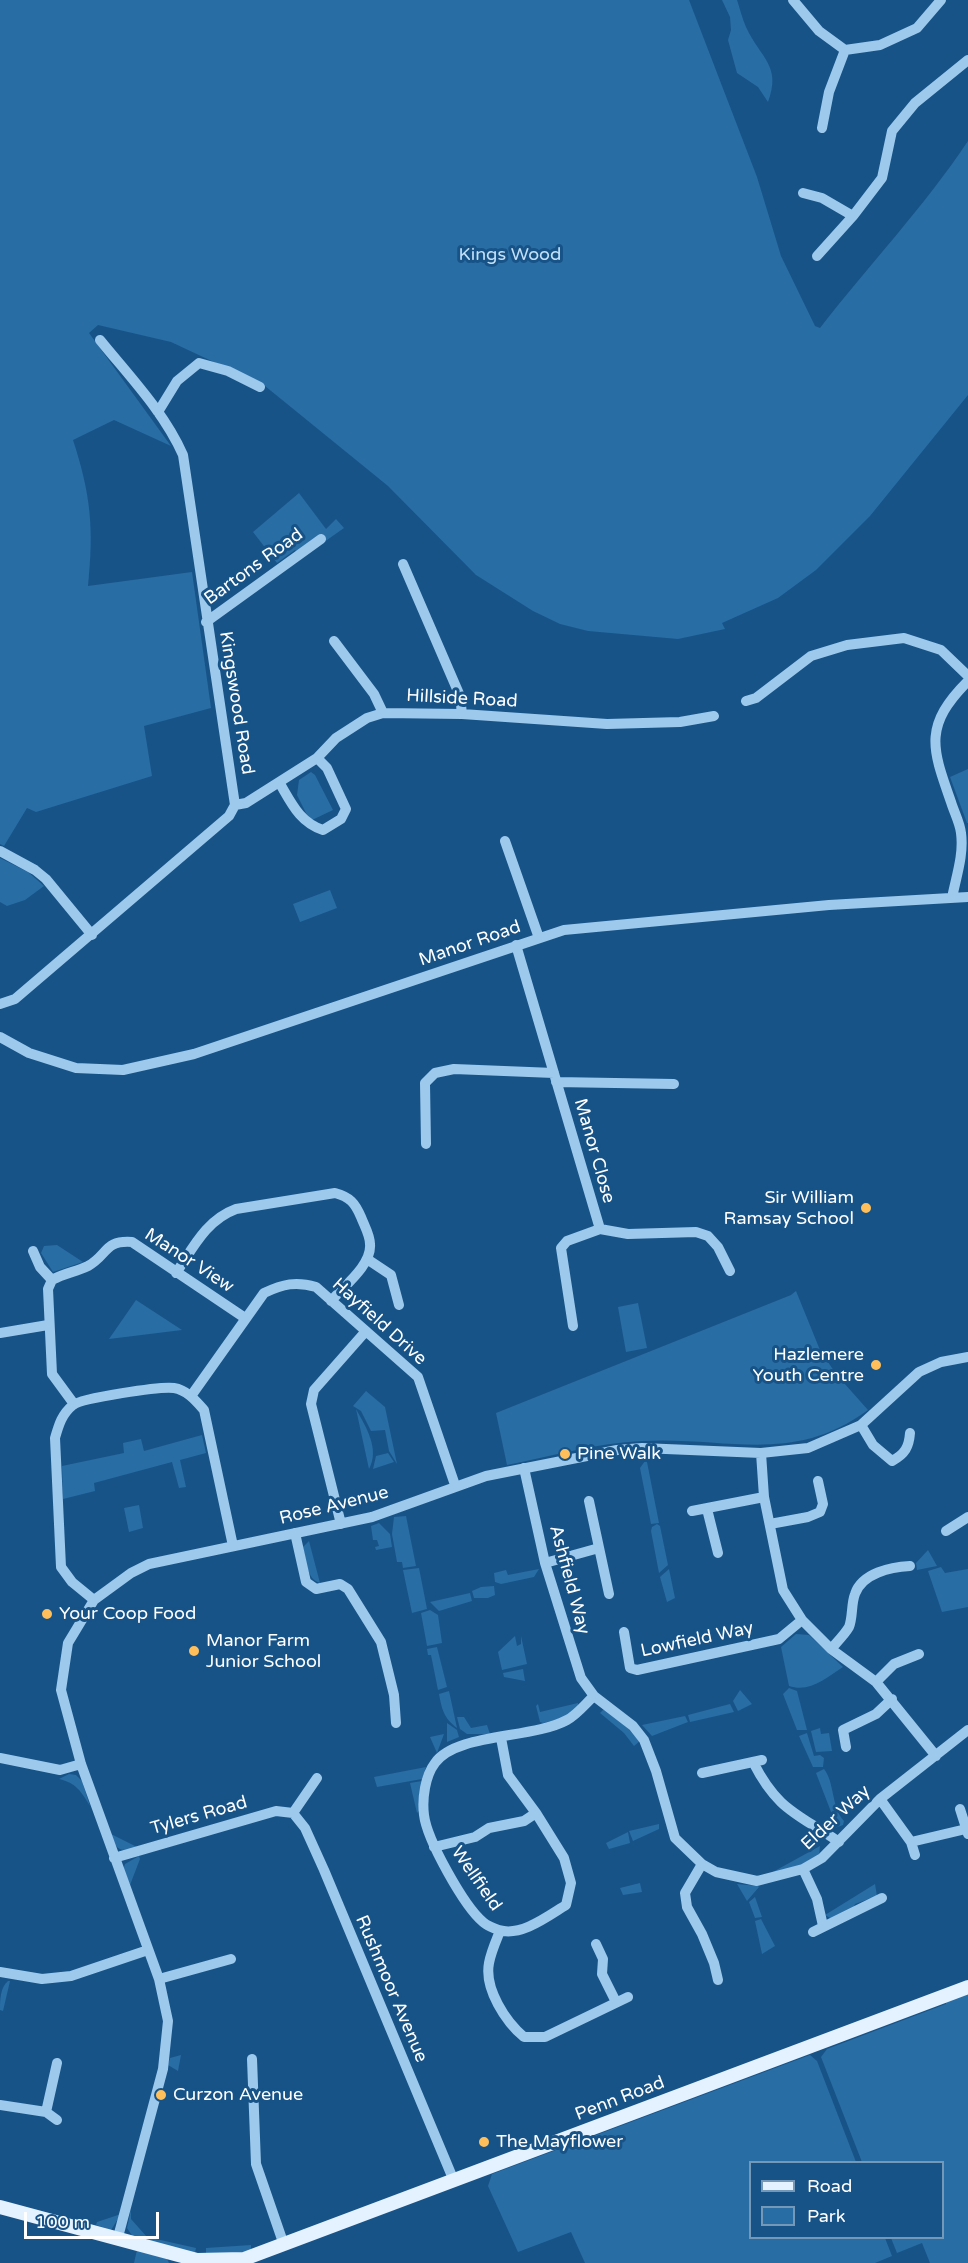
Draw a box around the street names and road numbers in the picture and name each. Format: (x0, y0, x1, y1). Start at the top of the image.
street label: Bartons Road (200, 524, 308, 610)
street label: Kingswood Road (214, 630, 258, 776)
street label: Hillside Road (406, 685, 518, 713)
street label: Manor Road (416, 916, 524, 972)
street label: Manor Close (569, 1096, 619, 1206)
street label: Manor View (140, 1224, 238, 1298)
street label: Hayfield Drive (327, 1274, 431, 1370)
street label: Rose Avenue (277, 1482, 391, 1530)
street label: Ashfield Way (544, 1523, 594, 1637)
street label: Lowfield Way (639, 1618, 755, 1662)
street label: Elder Way (797, 1781, 875, 1855)
street label: Tylers Road (148, 1792, 250, 1840)
street label: Wellfield (446, 1842, 506, 1916)
street label: Rushmoor Avenue (350, 1912, 432, 2066)
street label: Penn Road (572, 2072, 668, 2126)

